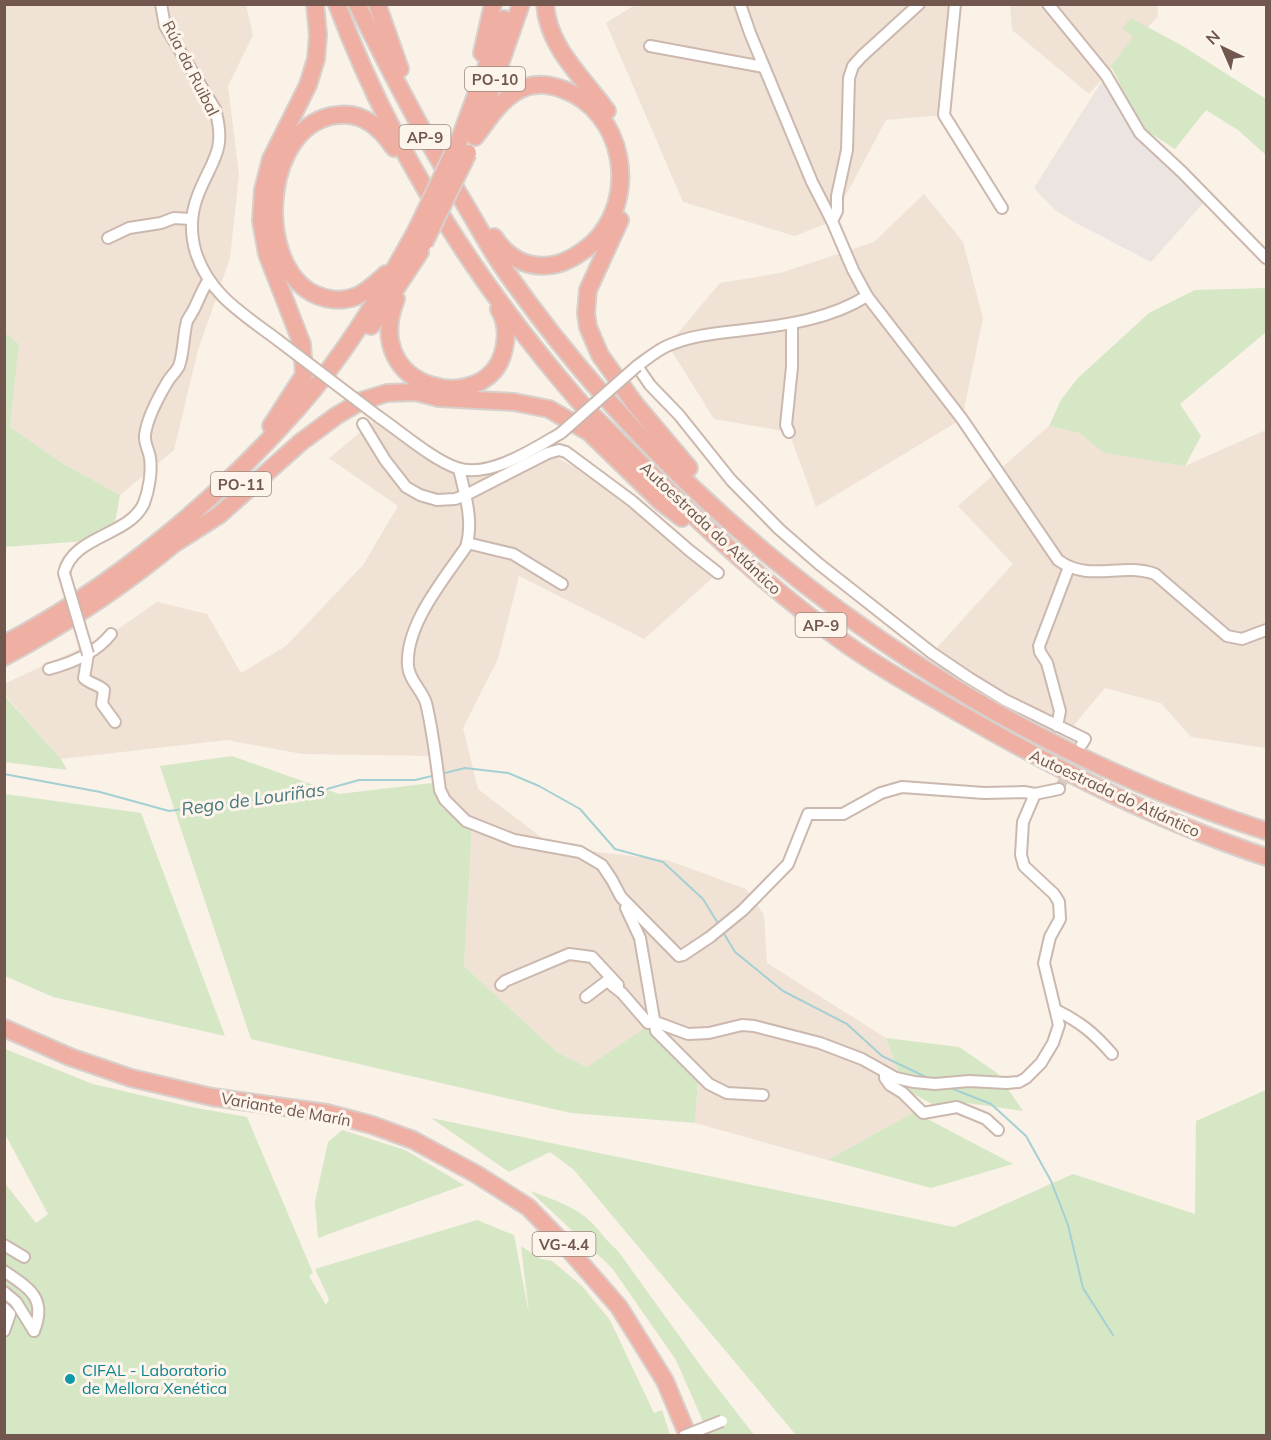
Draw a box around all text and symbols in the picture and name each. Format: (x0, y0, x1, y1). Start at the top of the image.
street label: Rúa da Ruibal (158, 17, 224, 119)
north arrow (1193, 18, 1253, 78)
text: N (1201, 26, 1224, 49)
road number: PO-10 (465, 67, 525, 91)
road number: AP-9 (400, 125, 450, 149)
street label: Autoestrada do Atlántico (636, 457, 786, 599)
road number: PO-11 (211, 472, 271, 496)
road number: AP-9 (796, 613, 846, 637)
street label: Autoestrada do Atlántico (1027, 745, 1203, 841)
water label: Rego de Louriñas (180, 778, 326, 820)
street label: Variante de Marín (219, 1088, 353, 1130)
road number: VG-4.4 (532, 1232, 596, 1256)
place label: CIFAL - Laboratorio de Mellora Xenética (82, 1360, 227, 1398)
marker: CIFAL - Laboratorio de Mellora Xenética (63, 1372, 77, 1386)

